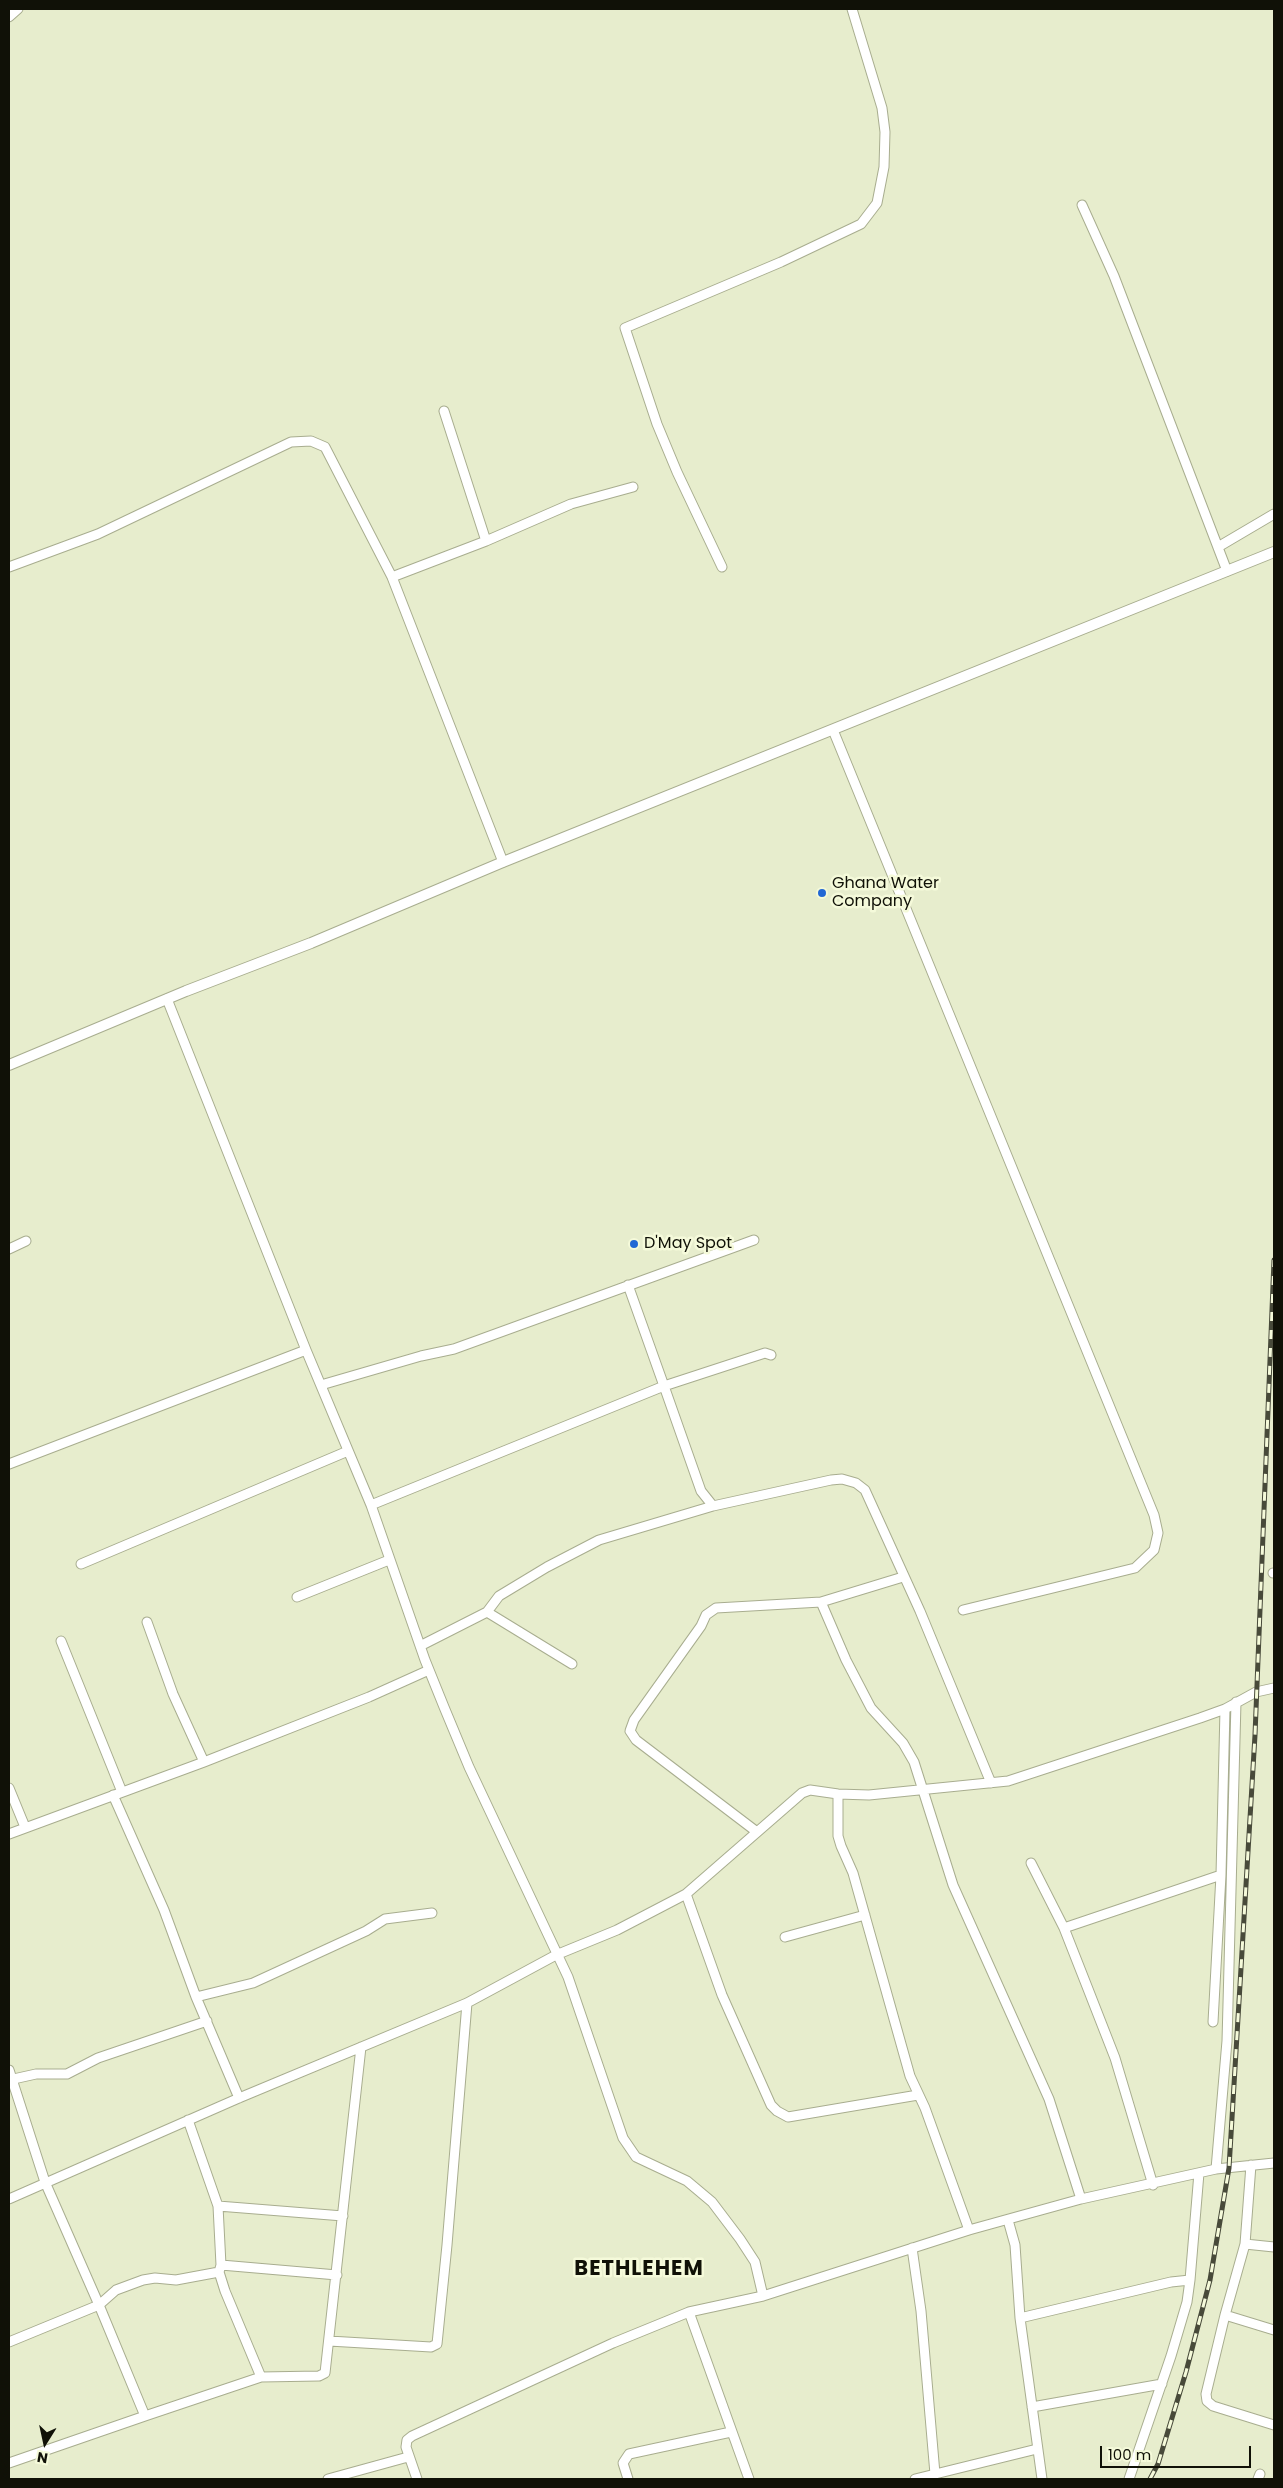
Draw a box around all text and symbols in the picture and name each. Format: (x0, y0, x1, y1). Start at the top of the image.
place label: Ghana Water Company (832, 874, 939, 912)
marker: Ghana Water Company (816, 887, 828, 899)
place label: D'May Spot (644, 1234, 732, 1254)
marker: D'May Spot (628, 1238, 640, 1250)
district label: BETHLEHEM (573, 2257, 705, 2283)
north arrow (20, 2418, 70, 2468)
scale bar (1103, 2436, 1254, 2468)
text: 100 m (1108, 2444, 1151, 2465)
text: N (35, 2447, 49, 2469)

